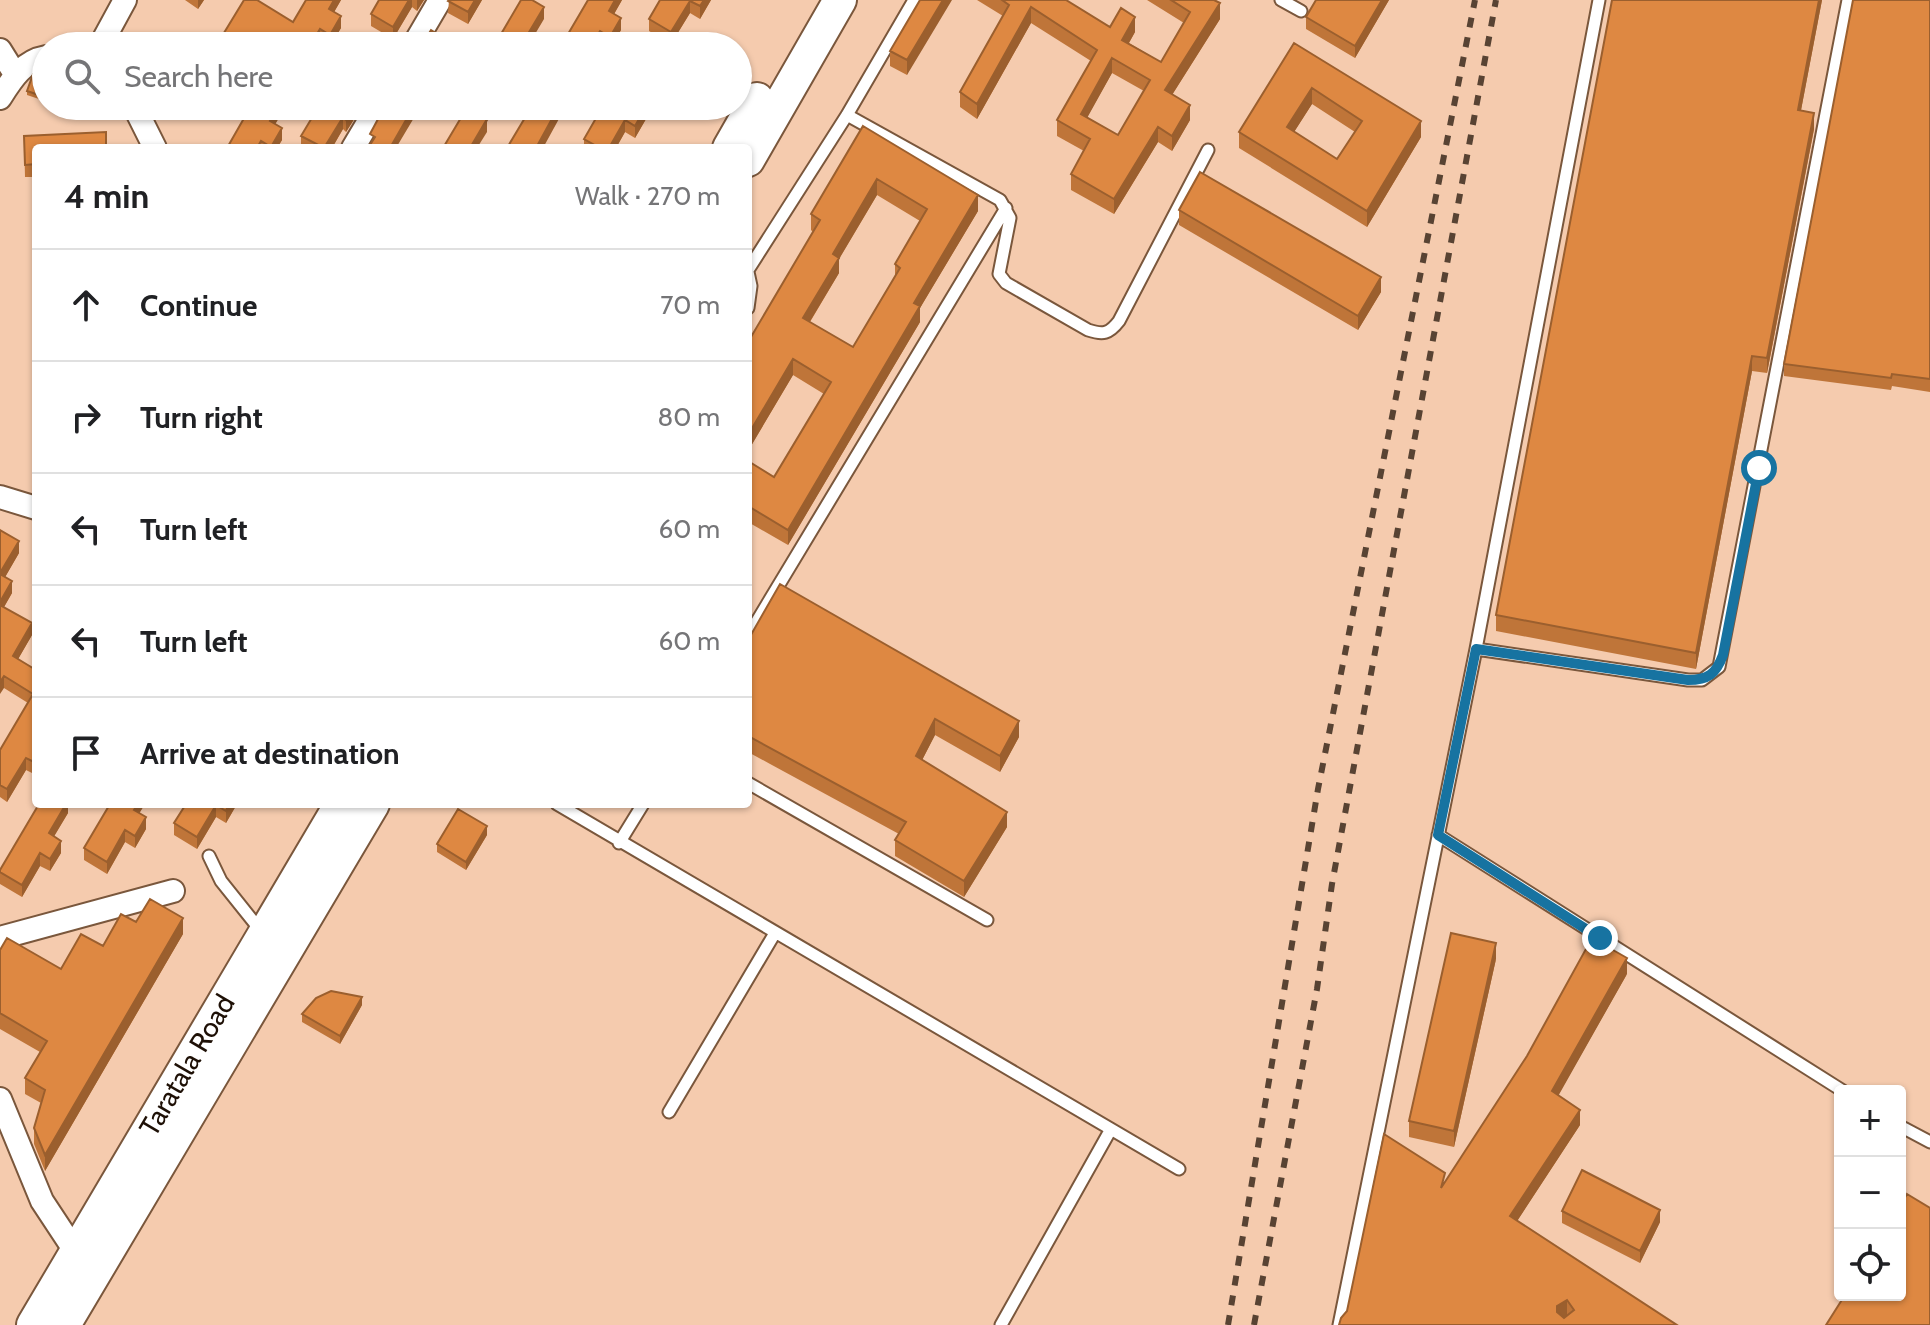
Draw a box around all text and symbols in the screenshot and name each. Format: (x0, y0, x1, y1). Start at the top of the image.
search box (32, 32, 752, 120)
icon: search (60, 54, 104, 98)
text: Search here (124, 58, 273, 95)
text: 4 min (64, 175, 149, 217)
text: Walk · 270 m (575, 180, 720, 212)
icon: ahead (64, 283, 108, 327)
text: Continue (140, 287, 257, 324)
text: 70 m (660, 289, 720, 321)
icon: right (64, 395, 108, 439)
text: Turn right (140, 399, 263, 436)
text: 80 m (657, 401, 720, 433)
route start (1741, 450, 1777, 486)
icon: left (64, 507, 108, 551)
text: Turn left (140, 511, 248, 548)
text: 60 m (658, 513, 720, 545)
icon: left (64, 619, 108, 663)
text: Turn left (140, 623, 248, 660)
text: 60 m (658, 625, 720, 657)
icon: arrive (64, 731, 108, 775)
text: Arrive at destination (140, 735, 400, 772)
route end (1582, 920, 1618, 956)
street label: Taratala Road (132, 988, 242, 1142)
map controls (1834, 1085, 1906, 1301)
button: + (1834, 1085, 1906, 1157)
button: − (1834, 1157, 1906, 1229)
button: locate (1834, 1229, 1906, 1301)

